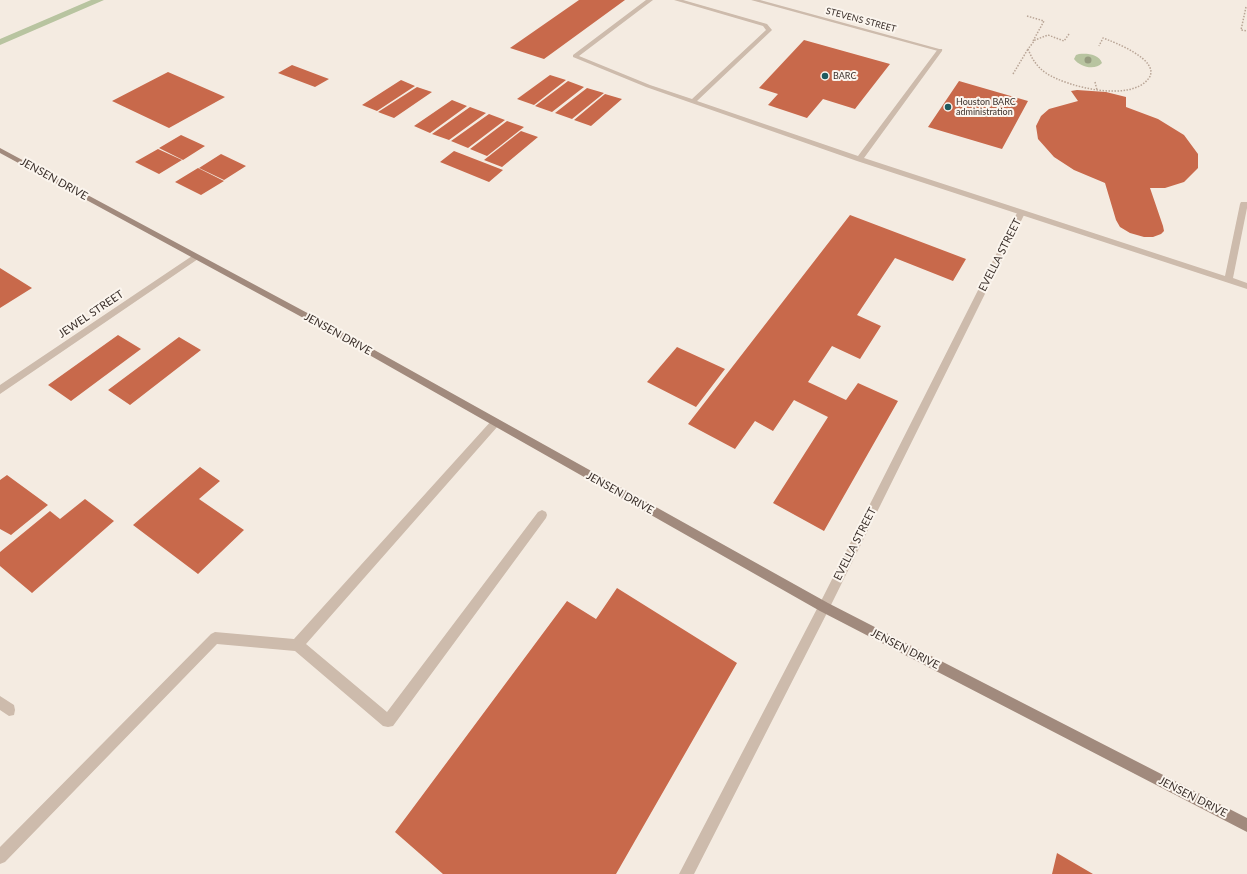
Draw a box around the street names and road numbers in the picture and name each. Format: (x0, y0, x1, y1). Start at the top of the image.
street label: STEVENS STREET (825, 5, 897, 35)
street label: JENSEN DRIVE (18, 155, 90, 203)
street label: EVELLA STREET (976, 216, 1024, 294)
street label: JEWEL STREET (56, 287, 126, 341)
street label: JENSEN DRIVE (302, 310, 374, 358)
street label: JENSEN DRIVE (584, 469, 656, 517)
street label: EVELLA STREET (831, 505, 879, 583)
street label: JENSEN DRIVE (869, 626, 941, 672)
street label: JENSEN DRIVE (1157, 774, 1229, 820)

